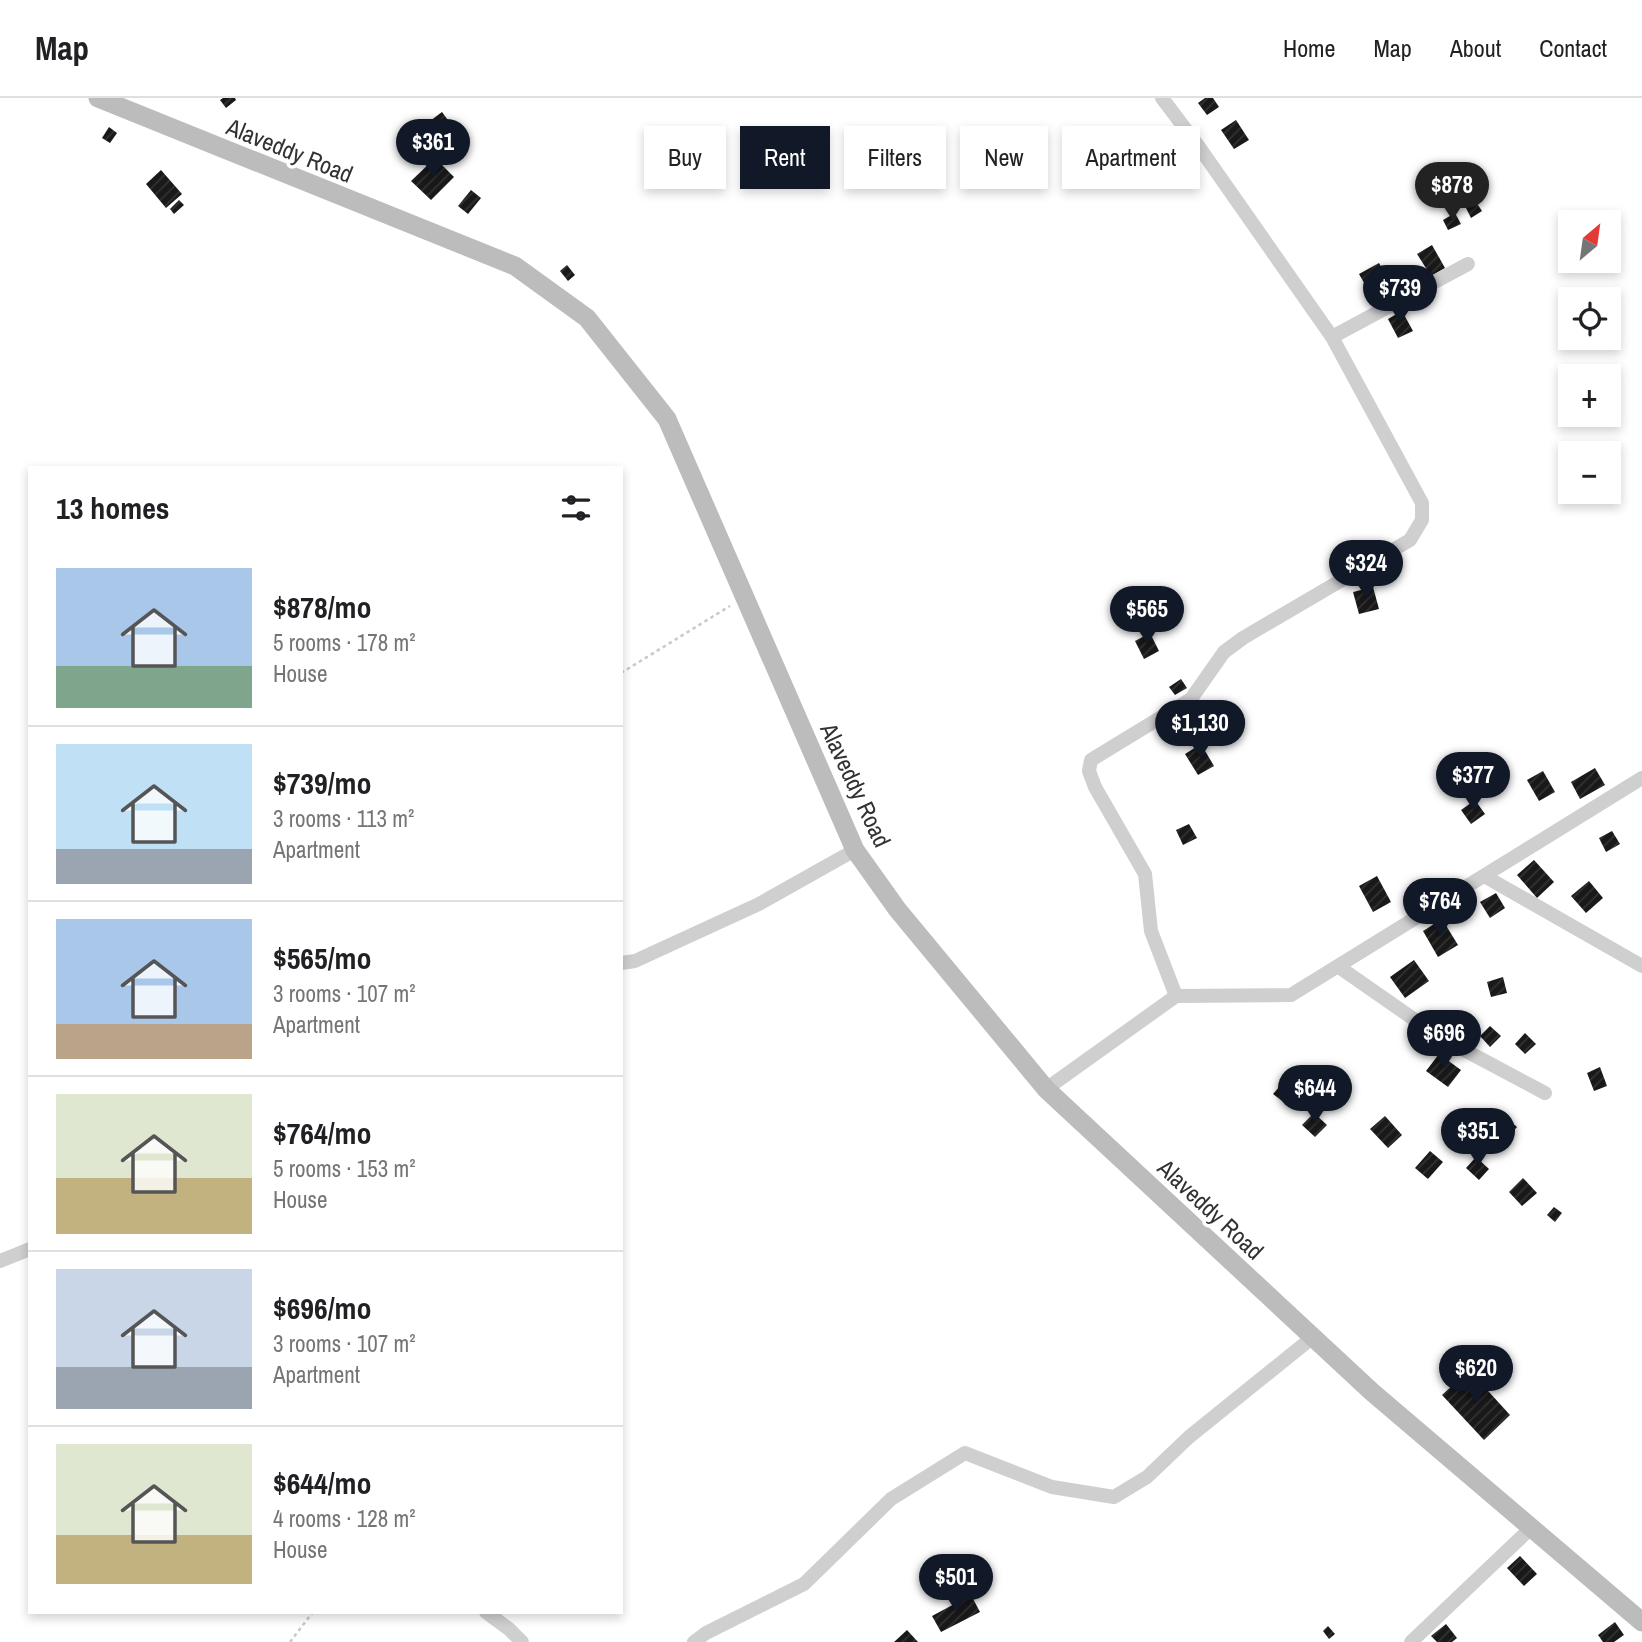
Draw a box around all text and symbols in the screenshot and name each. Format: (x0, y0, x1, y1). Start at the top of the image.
text: Map (35, 26, 89, 70)
text: Home (1283, 32, 1335, 64)
text: Map (1373, 32, 1412, 64)
text: About (1450, 32, 1501, 64)
text: Contact (1539, 32, 1607, 64)
street label: Alaveddy Road (221, 110, 358, 190)
pin: $361 (392, 120, 474, 179)
text: $361 (412, 126, 454, 157)
chip: Buy (644, 126, 726, 189)
chip: Rent (740, 126, 830, 189)
chip: Filters (844, 126, 946, 189)
chip: New (960, 126, 1048, 189)
chip: Apartment (1062, 126, 1200, 189)
pin: $878 (1411, 162, 1493, 222)
text: $878 (1431, 169, 1473, 200)
north arrow (1558, 210, 1620, 273)
map controls (1558, 210, 1621, 504)
pin: $739 (1359, 266, 1441, 325)
text: $739 (1379, 272, 1421, 303)
button: locate (1558, 287, 1621, 350)
button: + (1558, 364, 1621, 427)
button: − (1558, 441, 1621, 504)
text: 13 homes (56, 488, 170, 528)
icon: filters (557, 489, 595, 527)
pin: $324 (1325, 540, 1407, 600)
text: $324 (1345, 547, 1387, 578)
text: $878/mo (273, 587, 371, 627)
pin: $565 (1106, 587, 1188, 646)
text: $565 (1126, 593, 1168, 624)
icon: home (112, 596, 196, 680)
text: 5 rooms · 178 m² (273, 627, 416, 658)
text: House (273, 658, 328, 689)
pin: $1,130 (1143, 700, 1257, 760)
text: $1,130 (1171, 707, 1229, 738)
street label: Alaveddy Road (813, 717, 899, 852)
pin: $377 (1432, 752, 1514, 812)
text: $377 (1452, 759, 1494, 790)
text: $739/mo (273, 763, 371, 803)
icon: home (112, 772, 196, 856)
text: 3 rooms · 113 m² (273, 803, 414, 834)
text: Apartment (273, 834, 360, 865)
pin: $764 (1399, 878, 1481, 938)
text: $764 (1419, 885, 1461, 916)
text: $565/mo (273, 938, 371, 978)
icon: home (112, 947, 196, 1031)
text: 3 rooms · 107 m² (273, 978, 416, 1009)
text: Apartment (273, 1009, 360, 1040)
pin: $696 (1403, 1010, 1485, 1070)
text: $696 (1423, 1017, 1465, 1048)
pin: $644 (1274, 1066, 1356, 1125)
text: $644 (1294, 1072, 1336, 1103)
pin: $351 (1437, 1108, 1519, 1168)
text: $764/mo (273, 1113, 371, 1153)
text: $351 (1457, 1115, 1499, 1146)
icon: home (112, 1122, 196, 1206)
street label: Alaveddy Road (1151, 1151, 1271, 1266)
text: 5 rooms · 153 m² (273, 1153, 416, 1184)
text: House (273, 1184, 328, 1215)
text: $696/mo (273, 1288, 371, 1328)
icon: home (112, 1297, 196, 1381)
text: 3 rooms · 107 m² (273, 1328, 416, 1359)
pin: $620 (1435, 1346, 1517, 1405)
text: $620 (1455, 1352, 1497, 1383)
text: Apartment (273, 1359, 360, 1390)
text: $644/mo (273, 1463, 371, 1503)
icon: home (112, 1472, 196, 1556)
text: 4 rooms · 128 m² (273, 1503, 416, 1534)
text: House (273, 1534, 328, 1565)
pin: $501 (915, 1554, 997, 1614)
text: $501 (935, 1561, 977, 1592)

